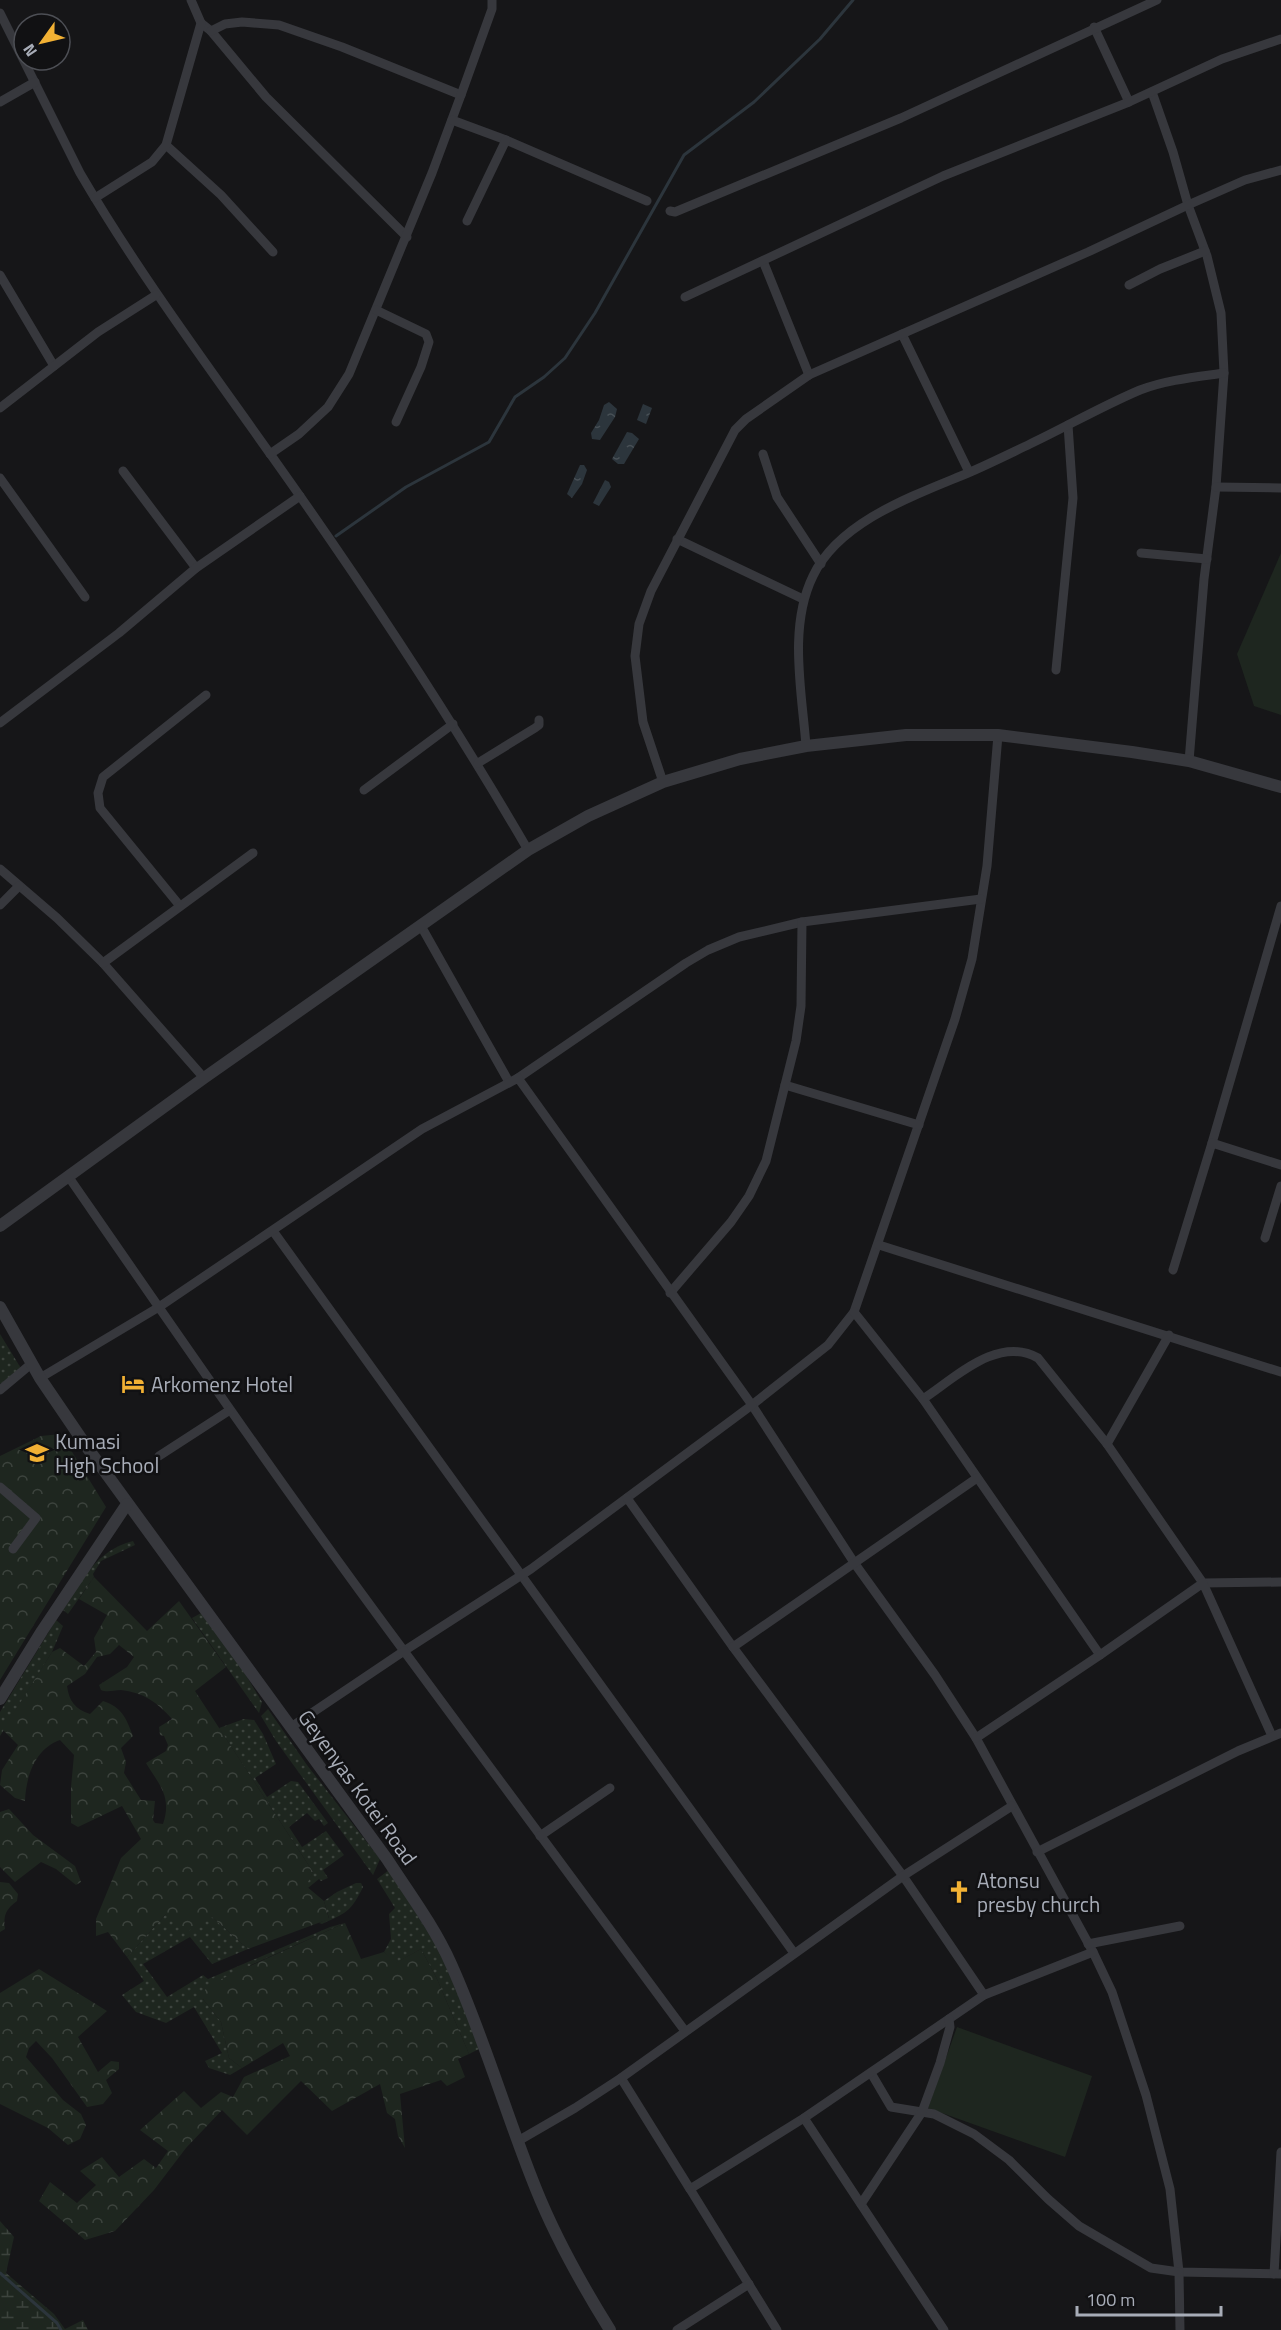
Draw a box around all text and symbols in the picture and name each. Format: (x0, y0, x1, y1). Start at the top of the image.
north arrow (12, 12, 72, 72)
text: N (17, 39, 43, 62)
place label: Arkomenz Hotel (151, 1368, 293, 1400)
hotel icon: Arkomenz Hotel (120, 1371, 146, 1397)
place label: Kumasi High School (55, 1425, 159, 1481)
school or university icon: Kumasi High School (24, 1440, 50, 1466)
street label: Geyenyas Kotei Road (291, 1703, 425, 1871)
place label: Atonsu presby church (977, 1864, 1100, 1920)
church icon: Atonsu presby church (946, 1879, 972, 1905)
scale bar (1077, 2279, 1221, 2317)
text: 100 m (1086, 2286, 1135, 2313)

